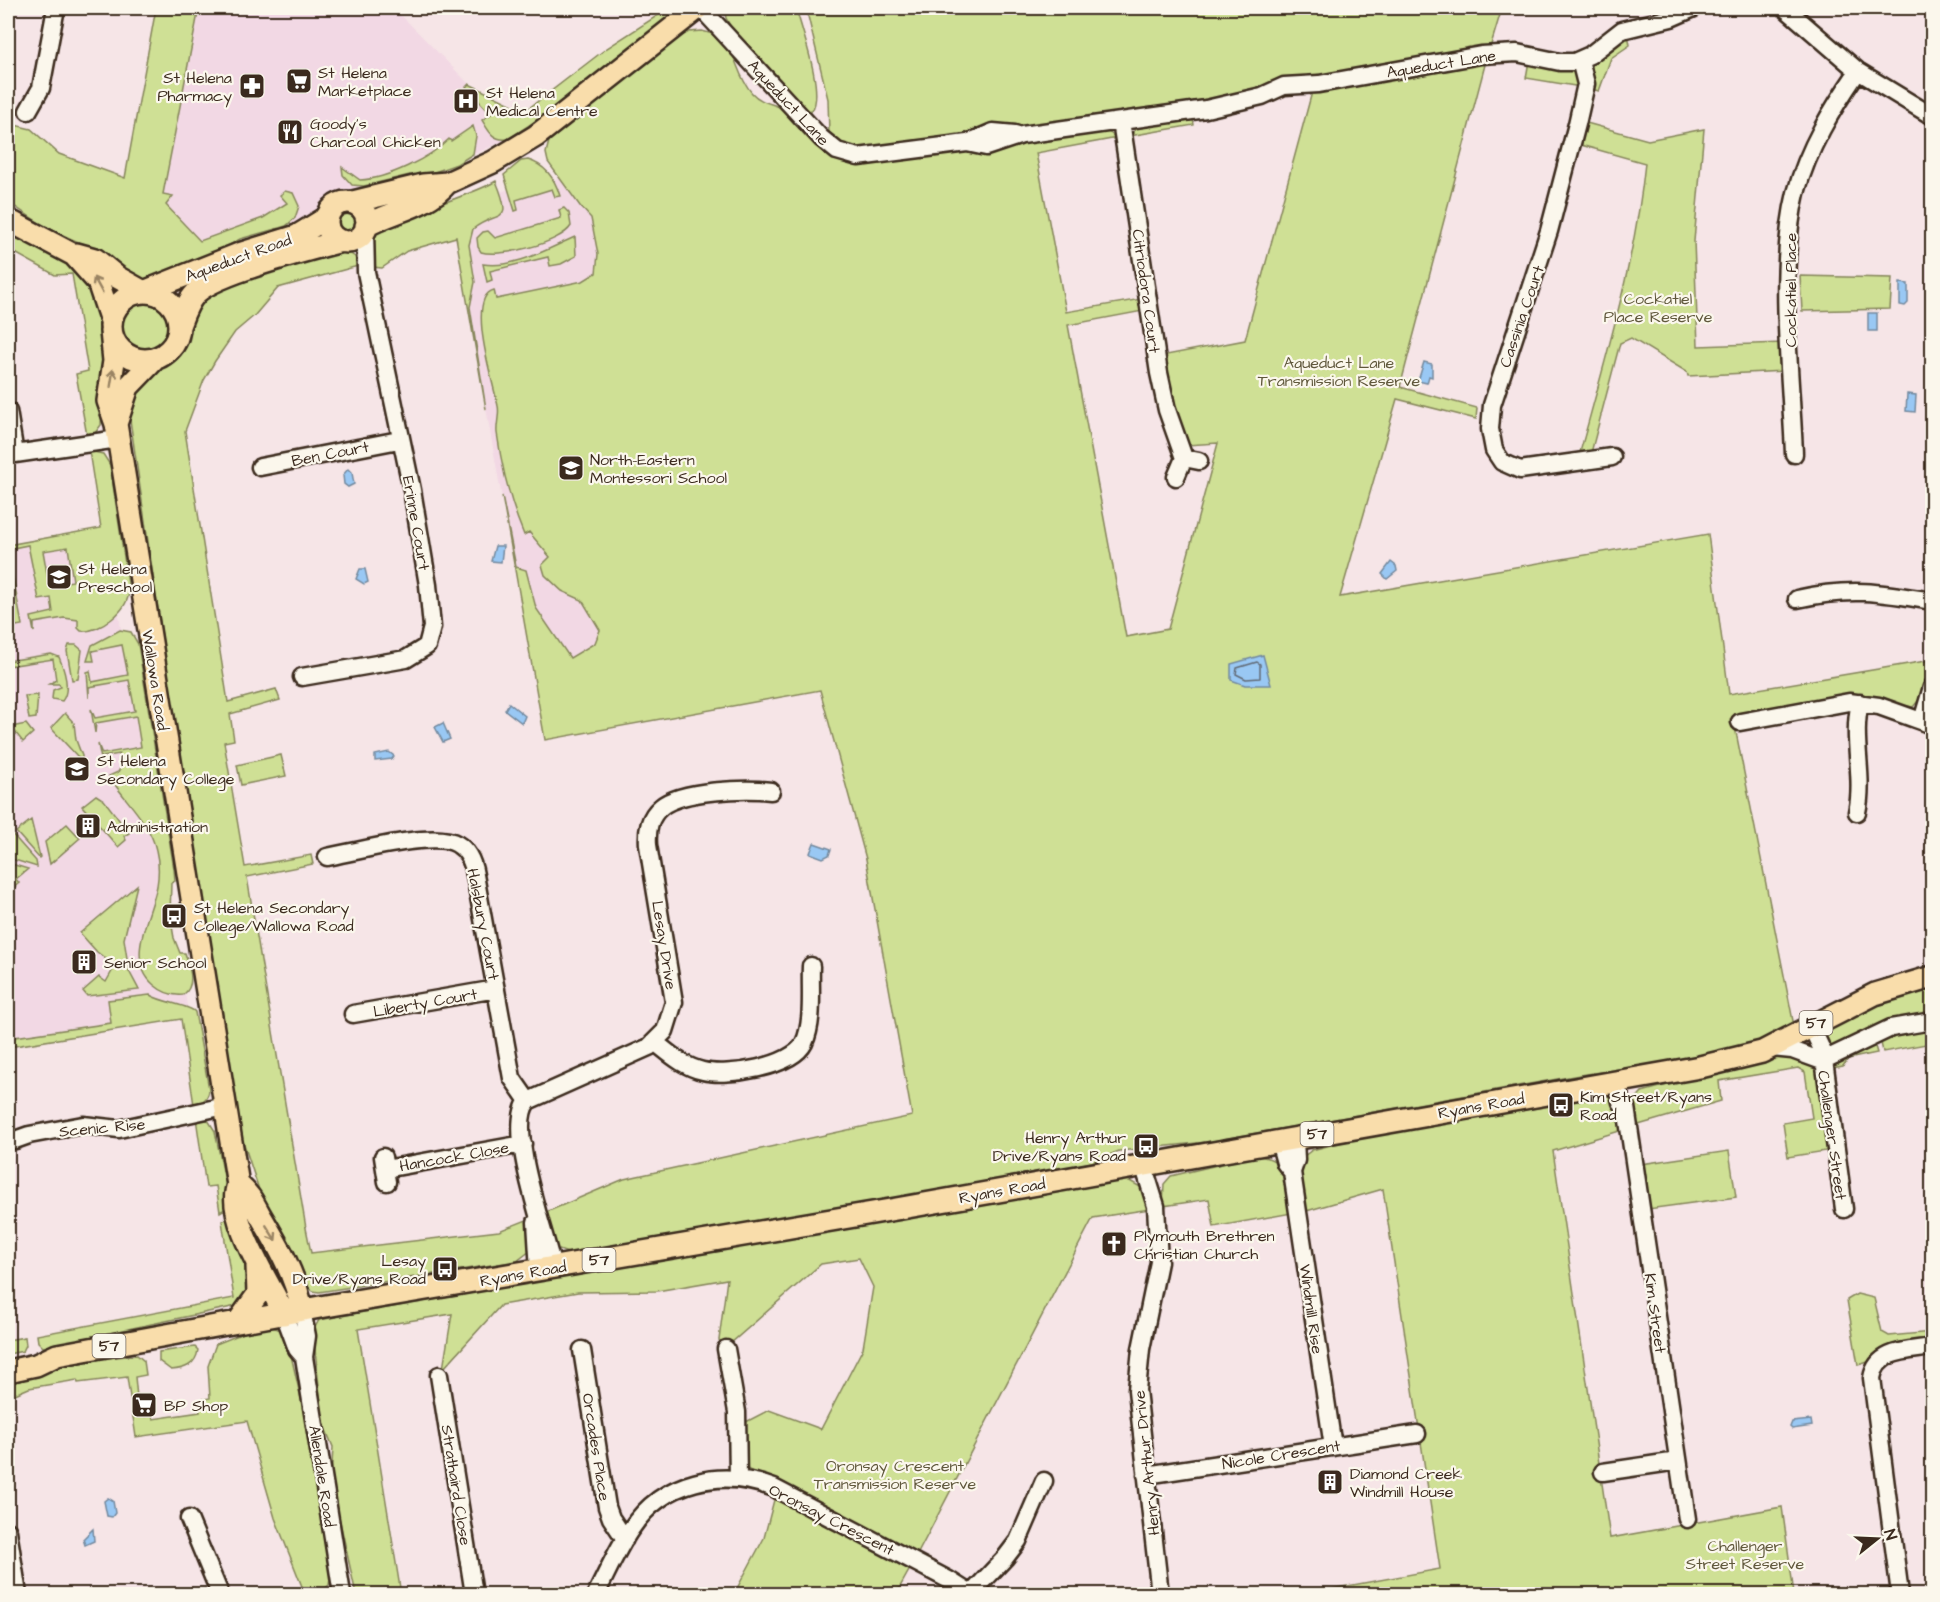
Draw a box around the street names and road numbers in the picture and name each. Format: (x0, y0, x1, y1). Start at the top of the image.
street label: Aqueduct Lane (1385, 44, 1498, 83)
street label: Aqueduct Lane (743, 55, 834, 151)
street label: Citriodora Court (1126, 228, 1166, 355)
street label: Aqueduct Road (182, 229, 294, 287)
street label: Cockatiel Place (1780, 232, 1802, 347)
street label: Cassinia Court (1494, 262, 1550, 370)
street label: Ben Court (290, 436, 371, 472)
street label: Erinne Court (397, 474, 435, 573)
street label: Wallowa Road (136, 628, 174, 732)
street label: Halsbury Court (460, 867, 505, 983)
street label: Lesay Drive (645, 899, 682, 992)
street label: Liberty Court (371, 983, 480, 1024)
road number: 57 (1800, 1011, 1832, 1035)
street label: Challenger Street (1811, 1069, 1852, 1202)
street label: Ryans Road (1436, 1088, 1526, 1125)
street label: Scenic Rise (58, 1113, 146, 1143)
road number: 57 (1300, 1122, 1334, 1146)
street label: Hancock Close (398, 1136, 511, 1177)
street label: Ryans Road (957, 1173, 1047, 1210)
road number: 57 (582, 1248, 616, 1272)
street label: Ryans Road (478, 1256, 568, 1293)
street label: Windmill Rise (1294, 1263, 1328, 1356)
street label: Kim Street (1639, 1272, 1672, 1355)
road number: 57 (92, 1334, 126, 1358)
street label: Henry Arthur Drive (1128, 1389, 1167, 1537)
street label: Orcades Place (577, 1392, 615, 1503)
street label: Strathaird Close (436, 1423, 476, 1547)
street label: Allendale Road (303, 1424, 341, 1529)
street label: Nicole Crescent (1221, 1435, 1342, 1475)
street label: Oronsay Crescent (765, 1479, 898, 1562)

